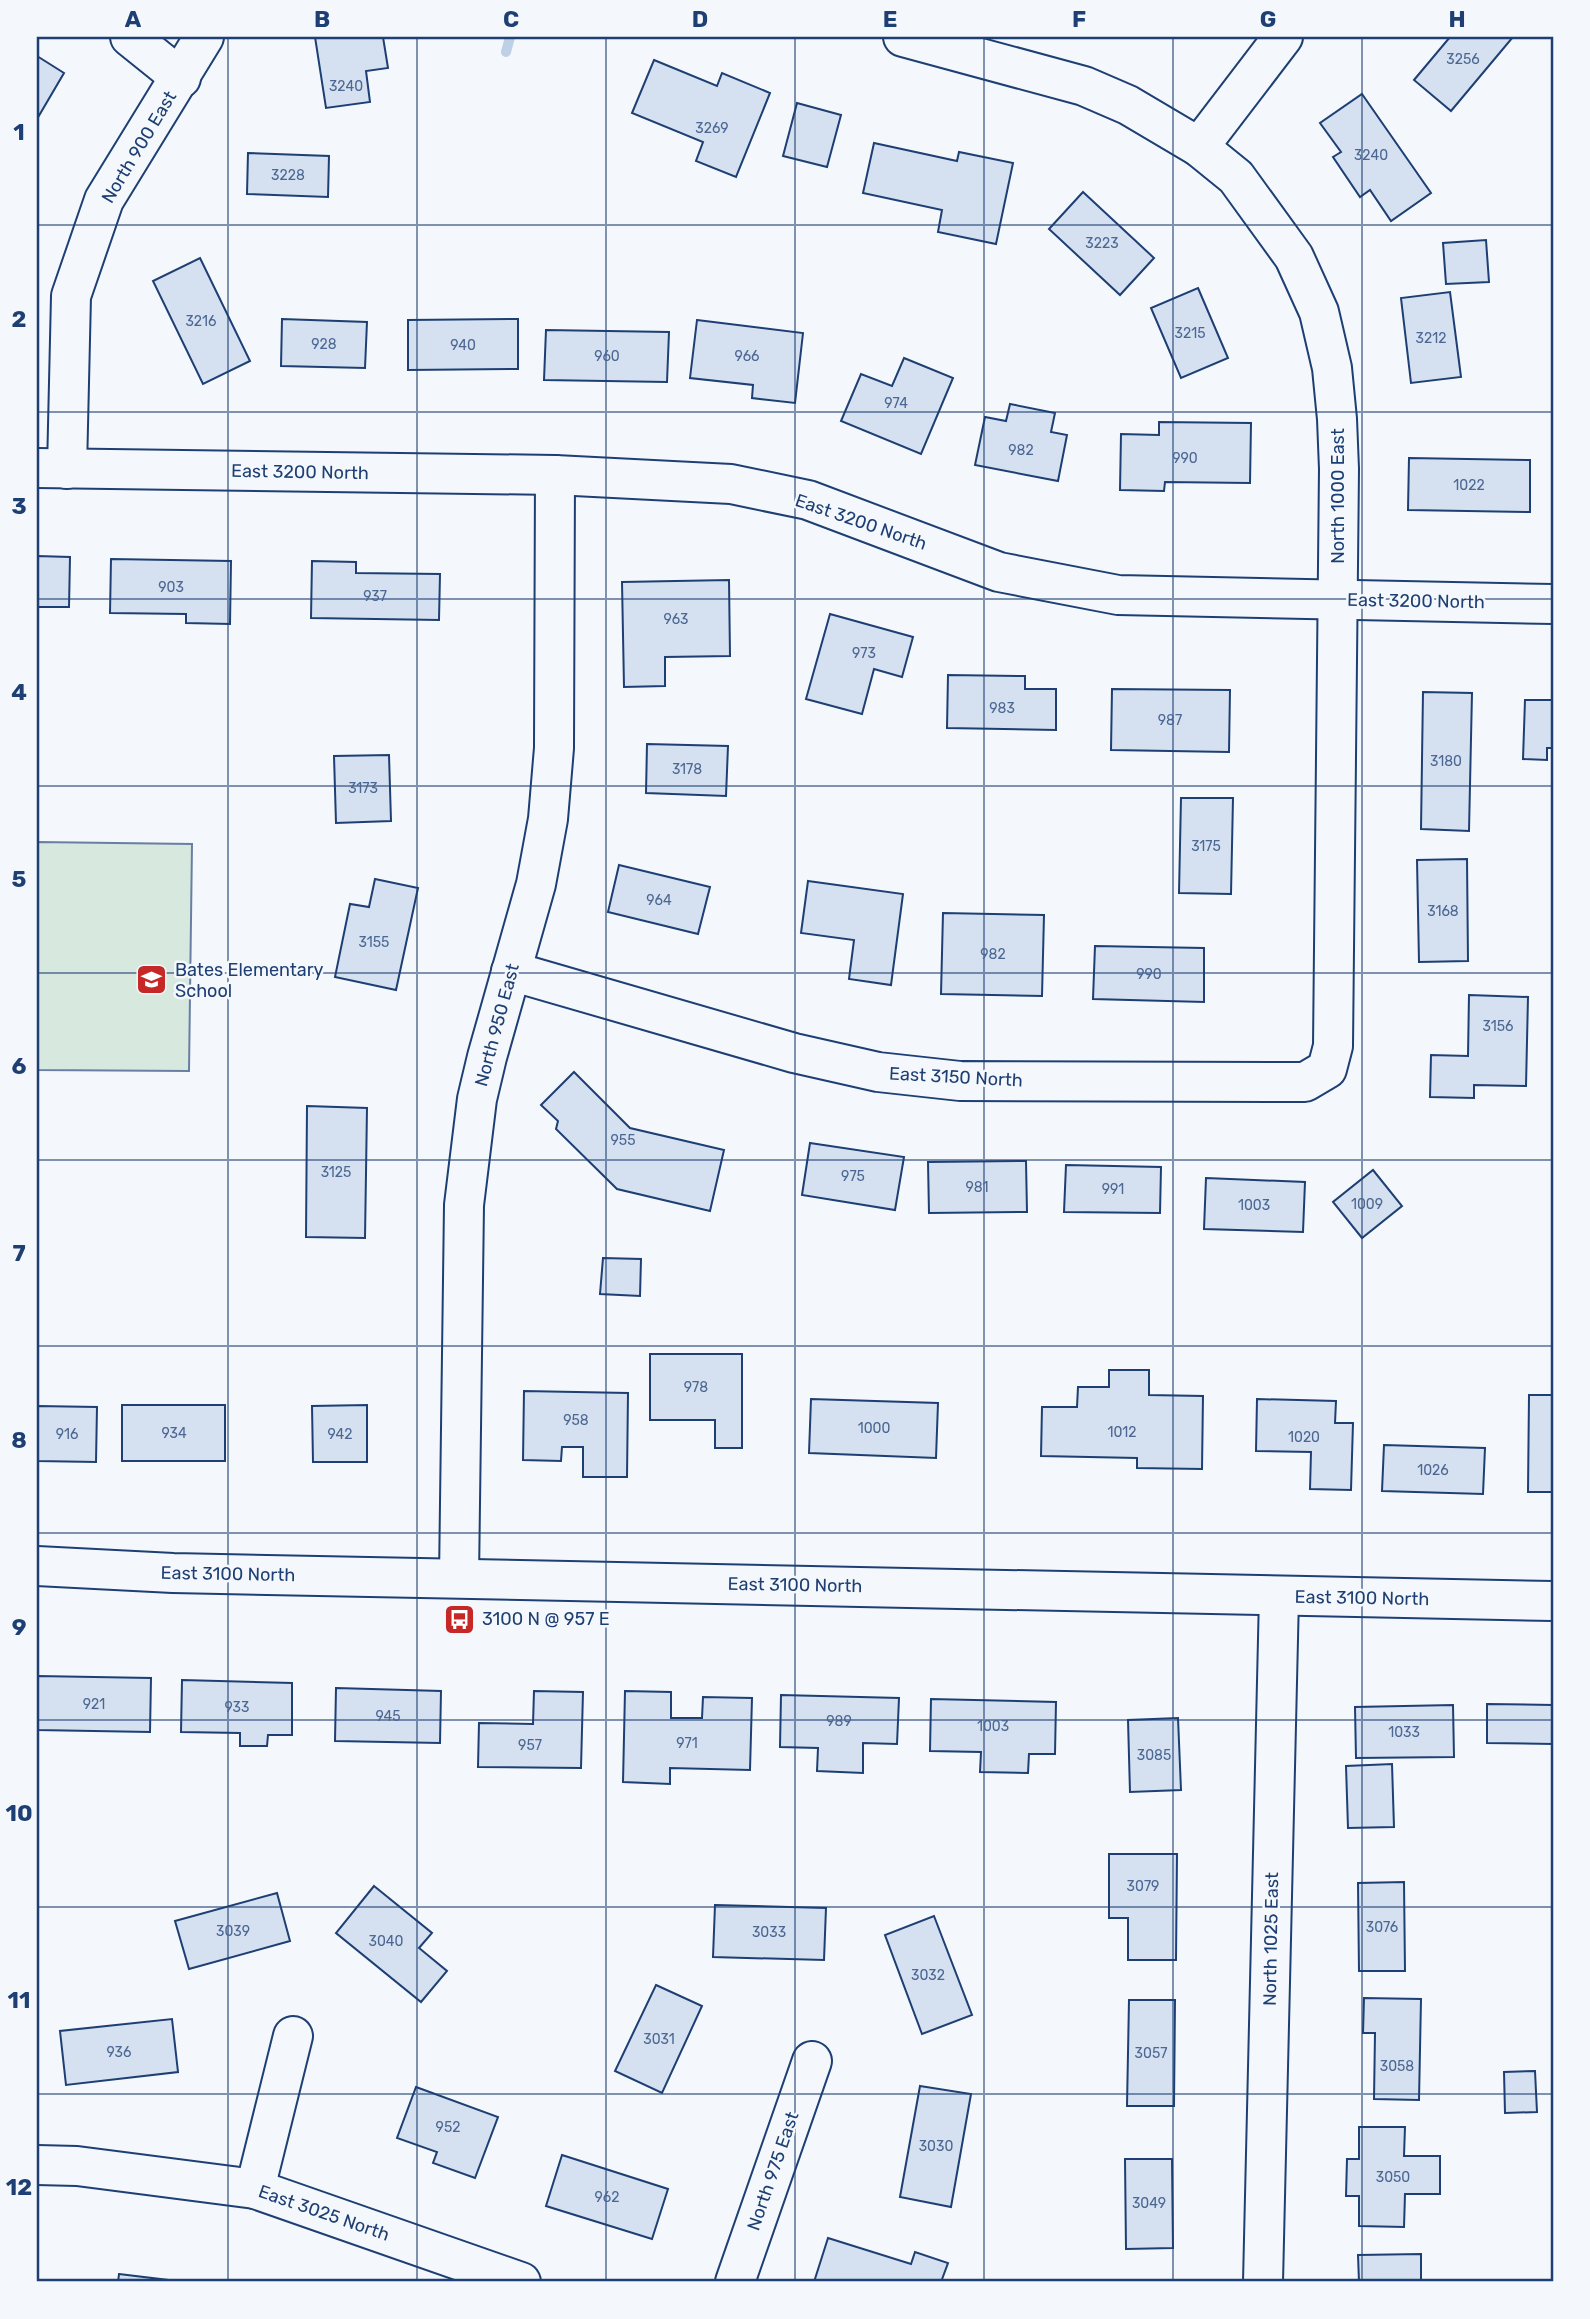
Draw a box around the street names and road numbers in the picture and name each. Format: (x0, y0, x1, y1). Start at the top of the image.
street label: North 900 East (97, 87, 181, 207)
street label: North 1000 East (1327, 428, 1349, 564)
street label: East 3200 North (231, 460, 369, 484)
street label: East 3200 North (792, 489, 930, 555)
street label: East 3200 North (1347, 589, 1485, 613)
street label: North 950 East (470, 961, 524, 1089)
street label: East 3150 North (889, 1063, 1023, 1091)
street label: East 3100 North (161, 1562, 295, 1586)
street label: East 3100 North (728, 1573, 862, 1597)
street label: East 3100 North (1295, 1586, 1429, 1610)
street label: North 1025 East (1259, 1872, 1283, 2006)
street label: North 975 East (742, 2109, 804, 2233)
street label: East 3025 North (256, 2180, 392, 2246)

